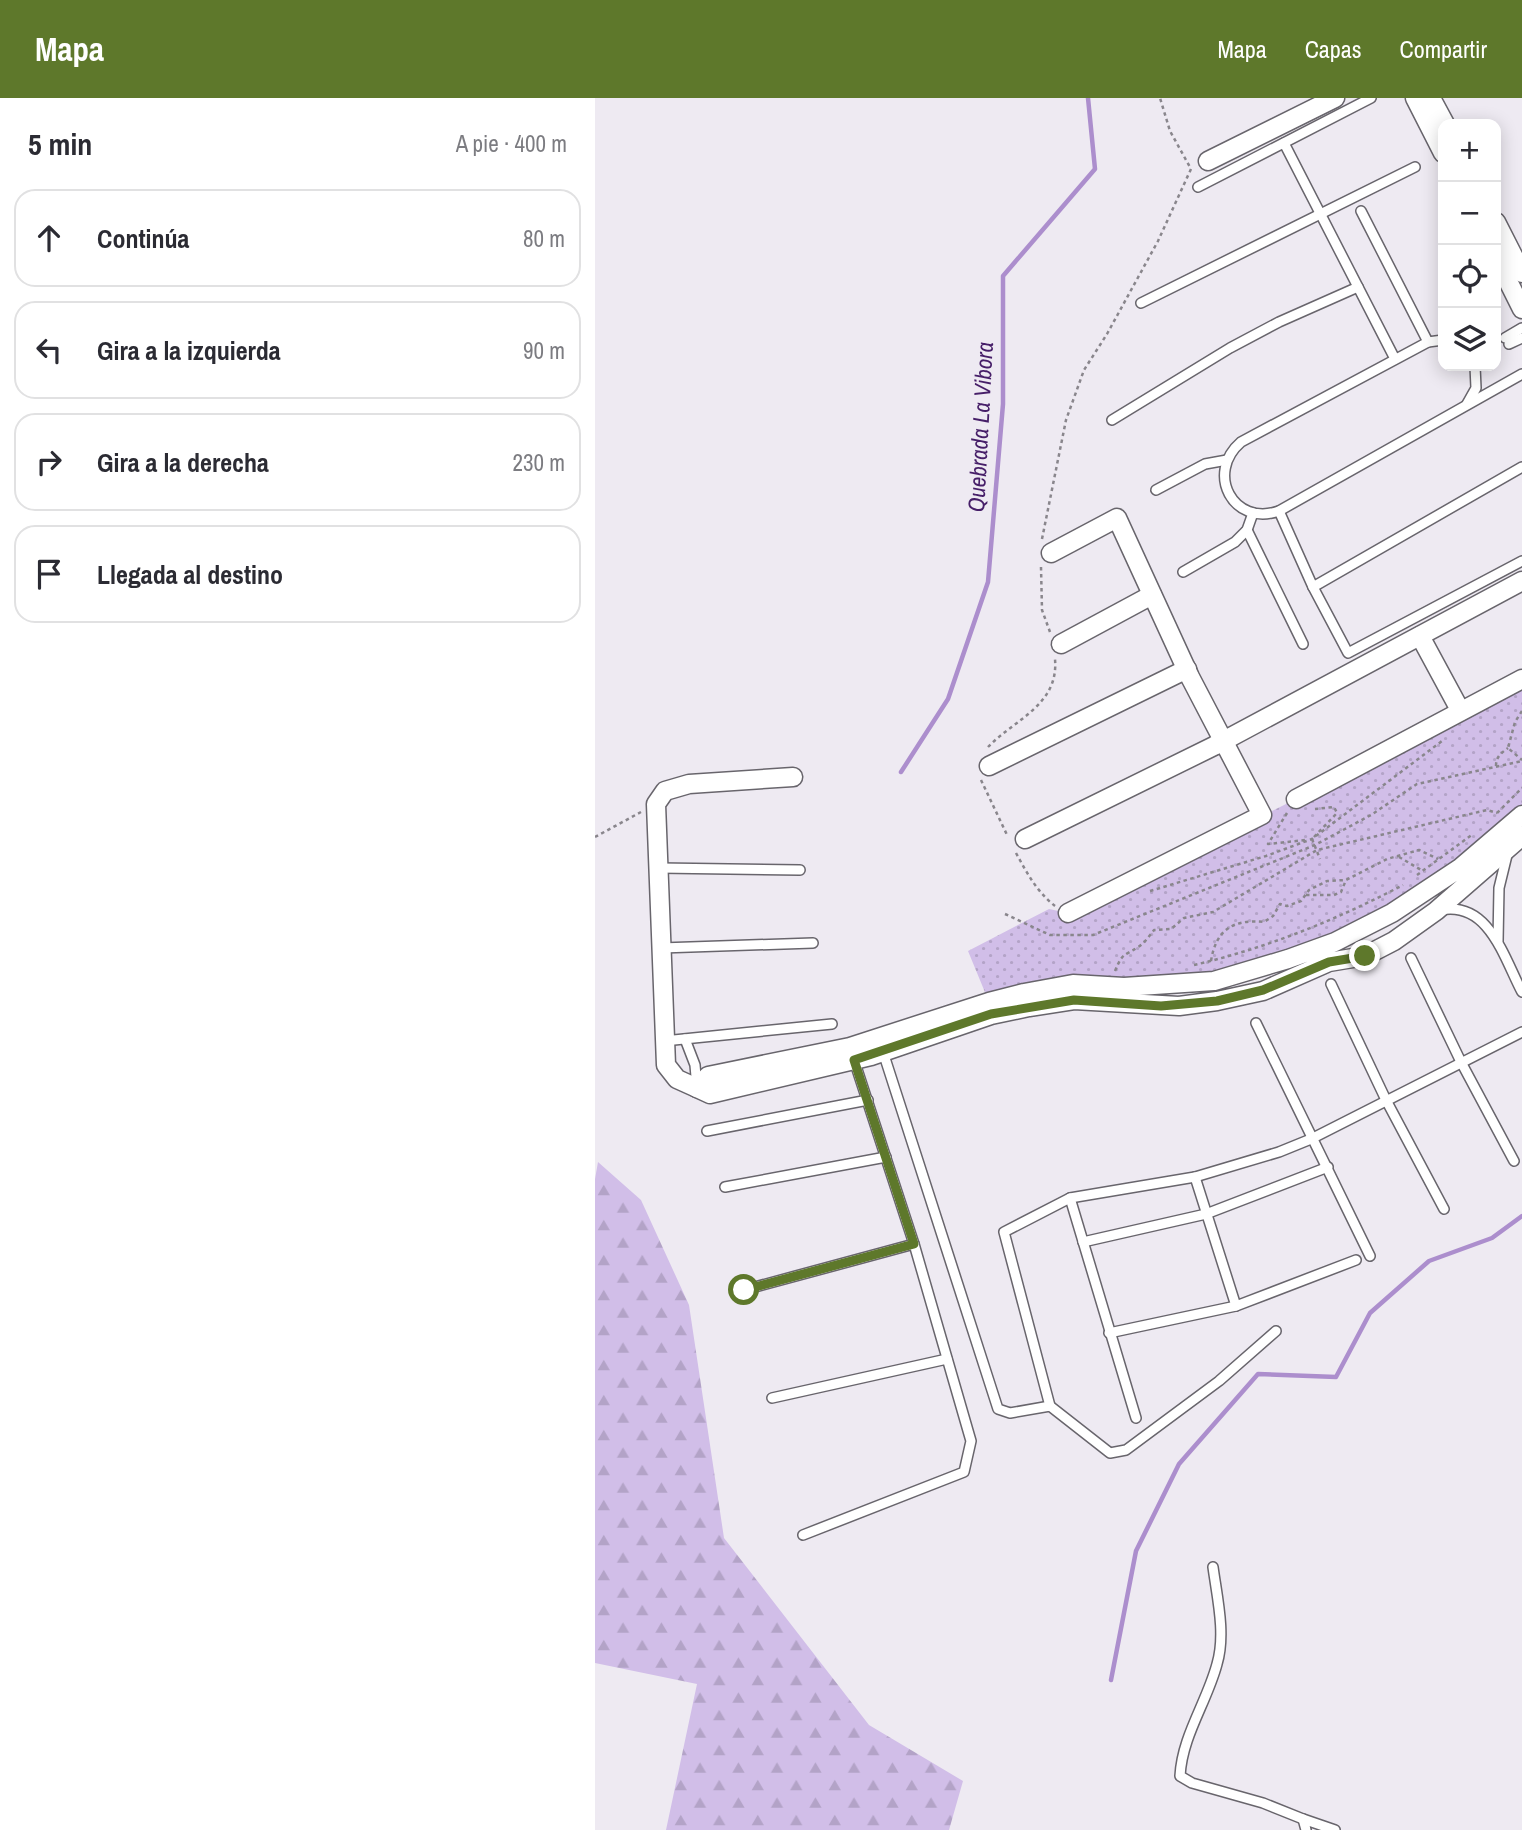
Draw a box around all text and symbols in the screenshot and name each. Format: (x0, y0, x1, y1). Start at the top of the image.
text: Mapa (35, 27, 104, 71)
text: Mapa (1217, 33, 1267, 65)
text: Capas (1305, 33, 1362, 65)
text: Compartir (1400, 33, 1487, 65)
map controls (1438, 119, 1501, 371)
button: + (1438, 119, 1501, 182)
text: 5 min (28, 124, 92, 164)
text: A pie · 400 m (456, 128, 567, 159)
button: − (1438, 182, 1501, 245)
icon: ahead (30, 219, 68, 257)
text: Continúa (97, 221, 189, 256)
text: 80 m (523, 223, 565, 254)
button: locate (1438, 245, 1501, 308)
button: layers (1438, 308, 1501, 371)
icon: left (30, 331, 68, 369)
text: Gira a la izquierda (97, 333, 281, 368)
text: 90 m (523, 335, 565, 366)
water label: Quebrada La Vibora (960, 341, 1000, 513)
icon: right (30, 443, 68, 481)
text: Gira a la derecha (97, 445, 269, 480)
text: 230 m (513, 447, 565, 478)
icon: arrive (30, 555, 68, 593)
text: Llegada al destino (97, 557, 283, 592)
route end (1349, 940, 1380, 971)
route start (728, 1274, 759, 1305)

